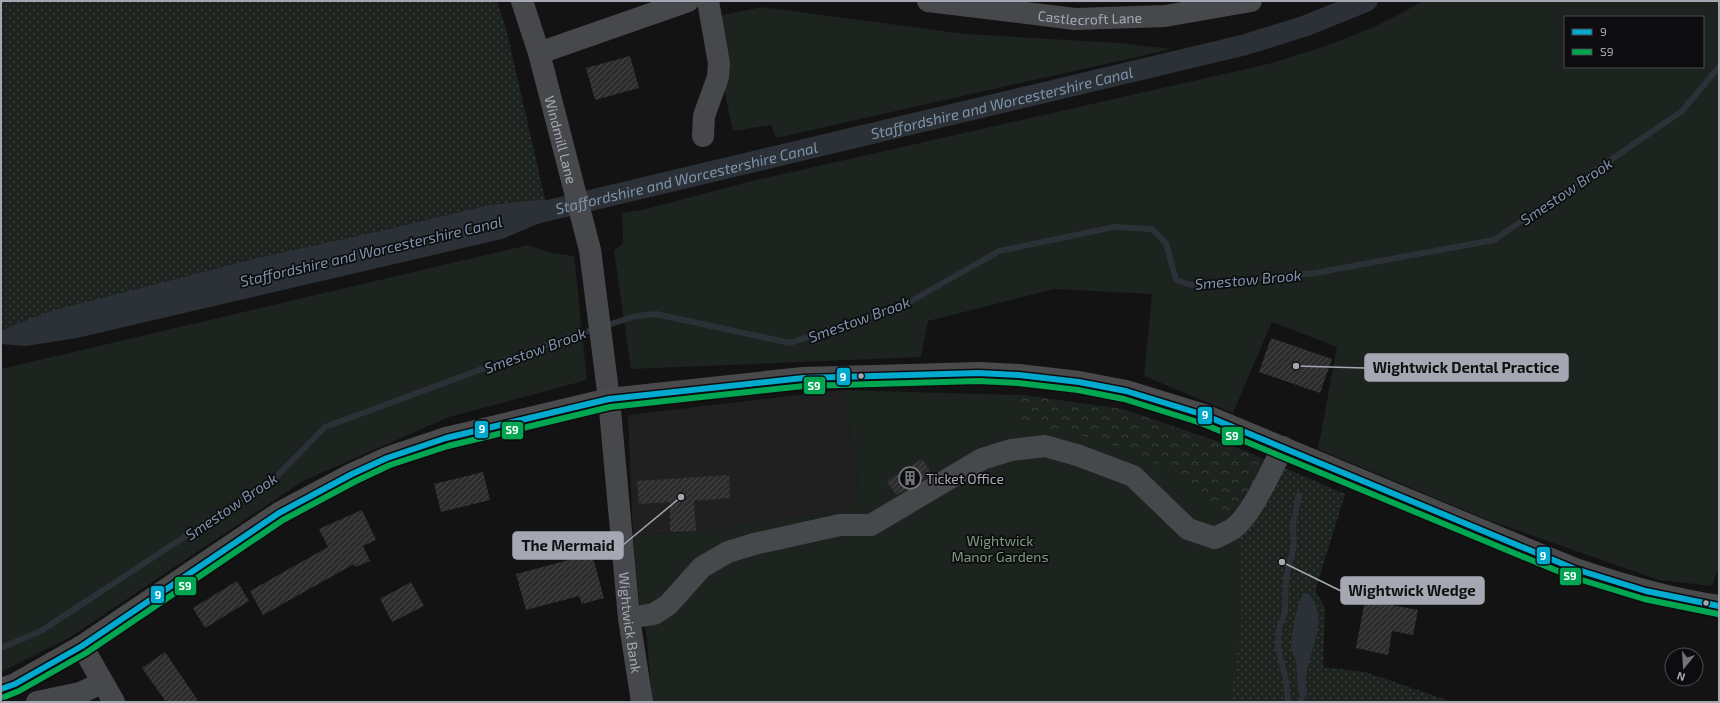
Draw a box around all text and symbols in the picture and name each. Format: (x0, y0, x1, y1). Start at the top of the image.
street label: Castlecroft Lane (1037, 6, 1142, 28)
legend (1564, 16, 1704, 68)
text: 9 (1600, 24, 1607, 38)
text: S9 (1600, 44, 1614, 58)
water label: Staffordshire and Worcestershire Canal (869, 63, 1135, 143)
street label: Windmill Lane (542, 94, 581, 185)
water label: Staffordshire and Worcestershire Canal (554, 138, 819, 217)
water label: Smestow Brook (1517, 153, 1616, 228)
water label: Staffordshire and Worcestershire Canal (238, 212, 504, 290)
water label: Smestow Brook (1194, 265, 1302, 293)
water label: Smestow Brook (806, 292, 913, 346)
water label: Smestow Brook (482, 323, 589, 377)
callout: Wightwick Dental Practice (1365, 354, 1568, 381)
text: Wightwick Dental Practice (1372, 358, 1560, 376)
line badge: 9 (836, 367, 851, 386)
text: 9 (840, 370, 846, 383)
unlabelled marker (856, 371, 866, 381)
line badge: S9 (803, 376, 826, 395)
text: S9 (808, 379, 820, 392)
line badge: 9 (1197, 406, 1213, 425)
text: 9 (1202, 408, 1208, 421)
line badge: 9 (474, 420, 489, 439)
line badge: S9 (501, 421, 524, 440)
text: 9 (479, 422, 485, 435)
text: S9 (506, 423, 518, 436)
line badge: S9 (1221, 426, 1244, 446)
text: S9 (1226, 429, 1238, 442)
building icon: Ticket Office (897, 465, 923, 491)
water label: Smestow Brook (182, 468, 281, 543)
place label: Ticket Office (926, 470, 1004, 487)
callout: The Mermaid (513, 532, 623, 559)
park label: Wightwick Manor Gardens (951, 532, 1049, 565)
text: The Mermaid (521, 536, 615, 554)
line badge: 9 (1536, 546, 1551, 565)
text: 9 (1540, 549, 1546, 562)
line badge: S9 (1559, 567, 1582, 586)
text: S9 (1564, 569, 1576, 582)
street label: Wightwick Bank (616, 571, 646, 674)
line badge: S9 (174, 576, 197, 596)
callout: Wightwick Wedge (1341, 577, 1484, 604)
text: S9 (179, 579, 191, 592)
text: Wightwick Wedge (1348, 581, 1476, 599)
line badge: 9 (150, 585, 165, 604)
text: 9 (155, 588, 161, 601)
unlabelled marker (1701, 598, 1711, 608)
north arrow (1664, 647, 1704, 687)
text: N (1675, 670, 1687, 684)

